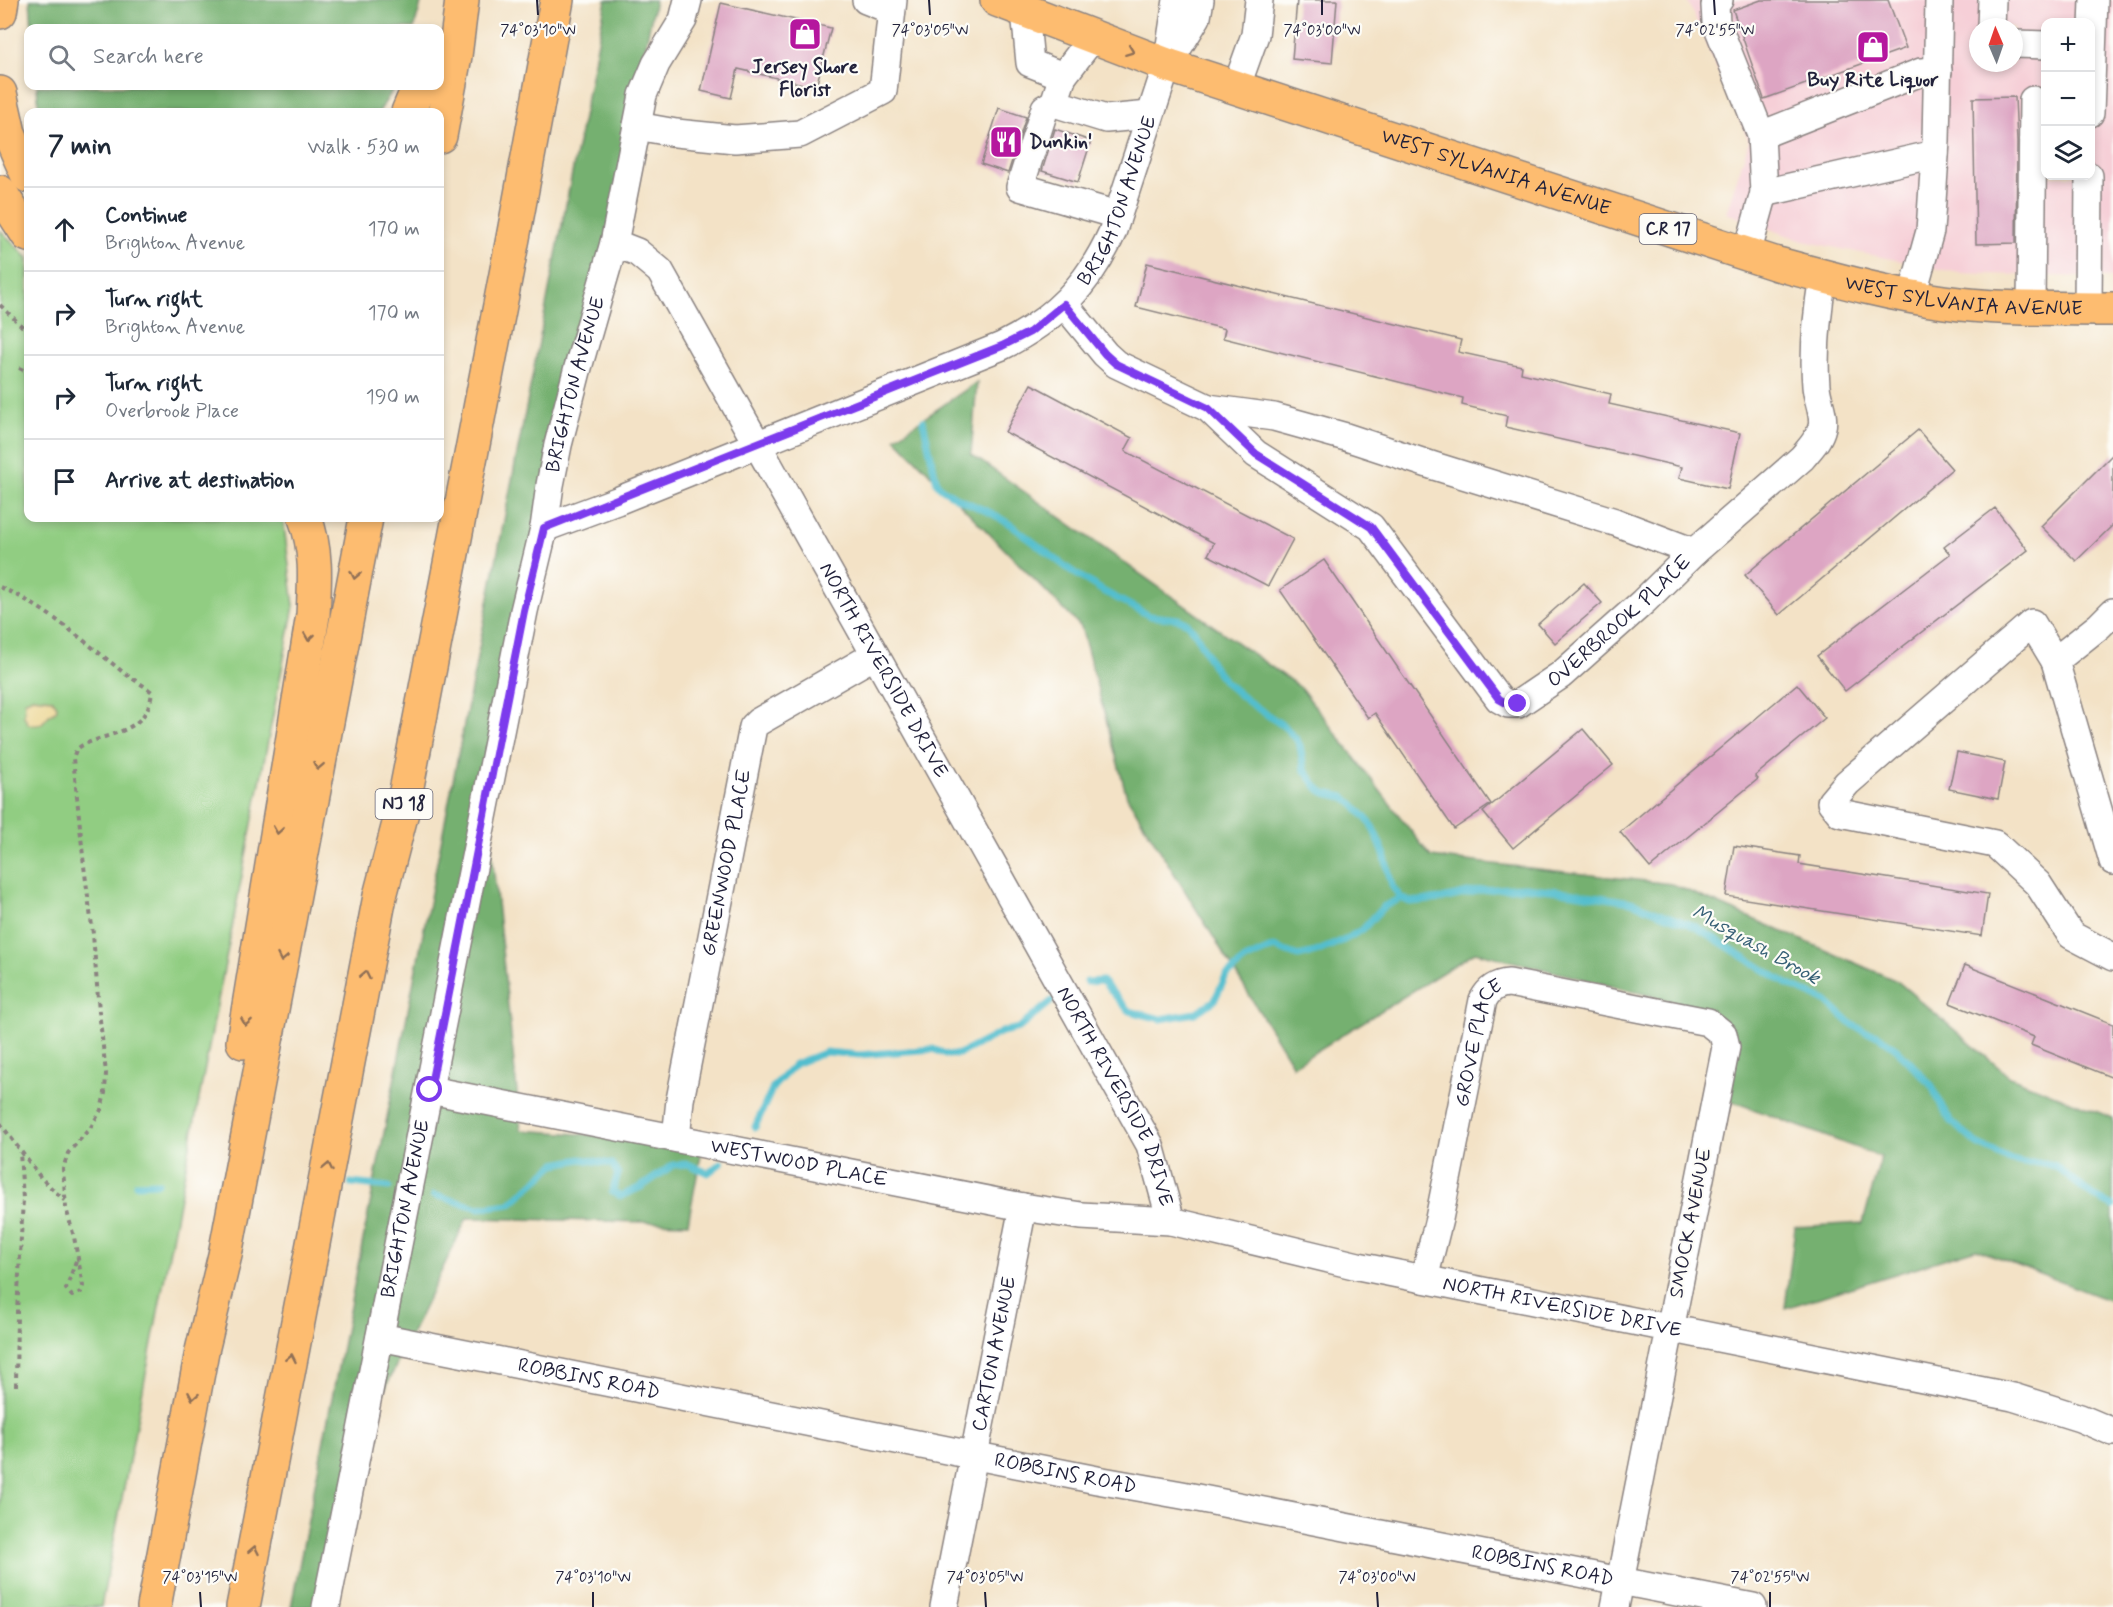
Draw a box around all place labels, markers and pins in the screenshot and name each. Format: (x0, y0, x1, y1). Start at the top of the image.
shop icon: Jersey Shore Florist (787, 16, 823, 52)
shop icon: Buy Rite Liquor (1855, 29, 1891, 65)
place label: Jersey Shore Florist (752, 54, 859, 104)
place label: Buy Rite Liquor (1807, 67, 1939, 94)
restaurant icon: Dunkin' (988, 124, 1024, 160)
place label: Dunkin' (1029, 129, 1092, 156)

